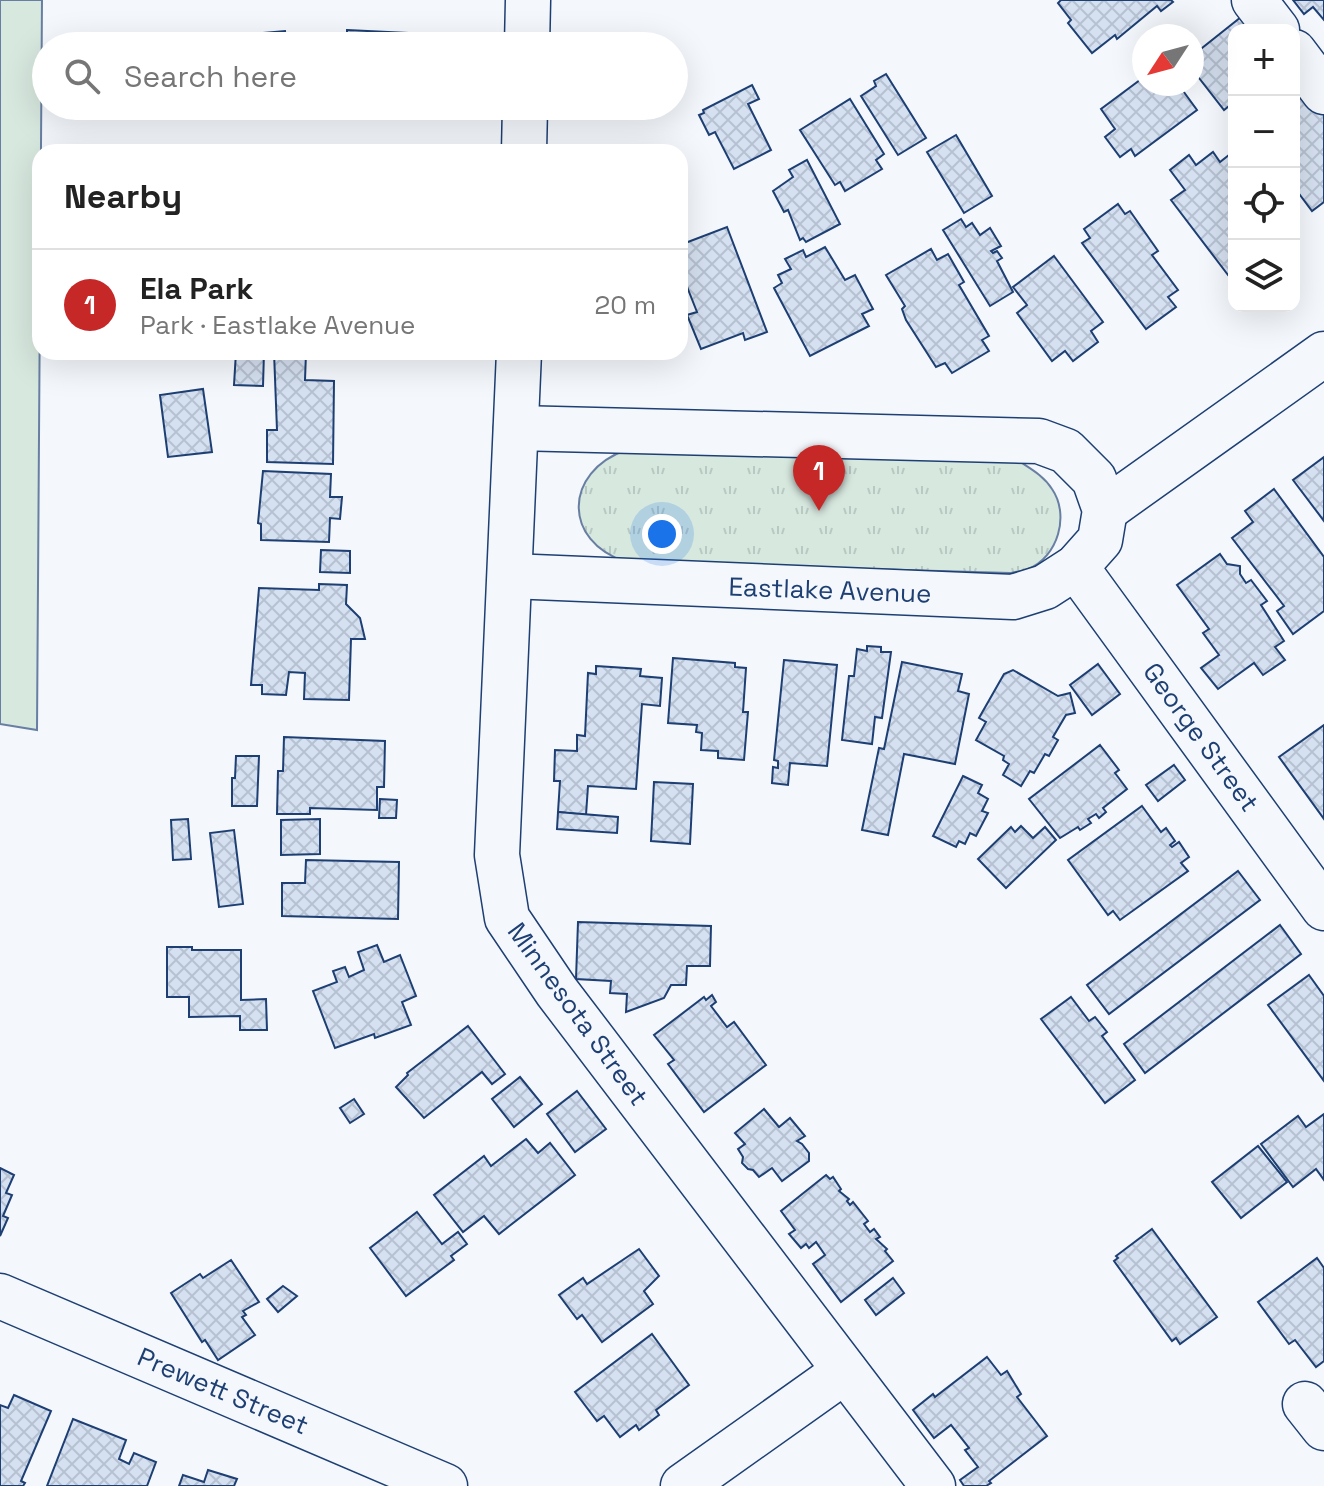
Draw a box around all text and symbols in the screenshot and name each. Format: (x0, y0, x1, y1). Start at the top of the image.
north arrow (1132, 24, 1204, 96)
map controls (1228, 24, 1300, 312)
button: + (1228, 24, 1300, 96)
search box (32, 32, 688, 120)
icon: search (60, 54, 104, 98)
text: Search here (124, 57, 297, 96)
button: − (1228, 96, 1300, 168)
button: locate (1228, 168, 1300, 240)
text: Nearby (64, 175, 182, 218)
button: layers (1228, 240, 1300, 312)
text: Ela Park (140, 269, 254, 308)
text: 1 (84, 288, 96, 322)
text: 20 m (595, 288, 656, 322)
text: Park · Eastlake Avenue (140, 308, 415, 342)
pin: 1 (793, 445, 845, 511)
your location (642, 514, 682, 554)
street label: Eastlake Avenue (728, 569, 932, 611)
street label: George Street (1135, 656, 1267, 818)
street label: Minnesota Street (500, 916, 656, 1112)
street label: Prewett Street (132, 1340, 314, 1442)

